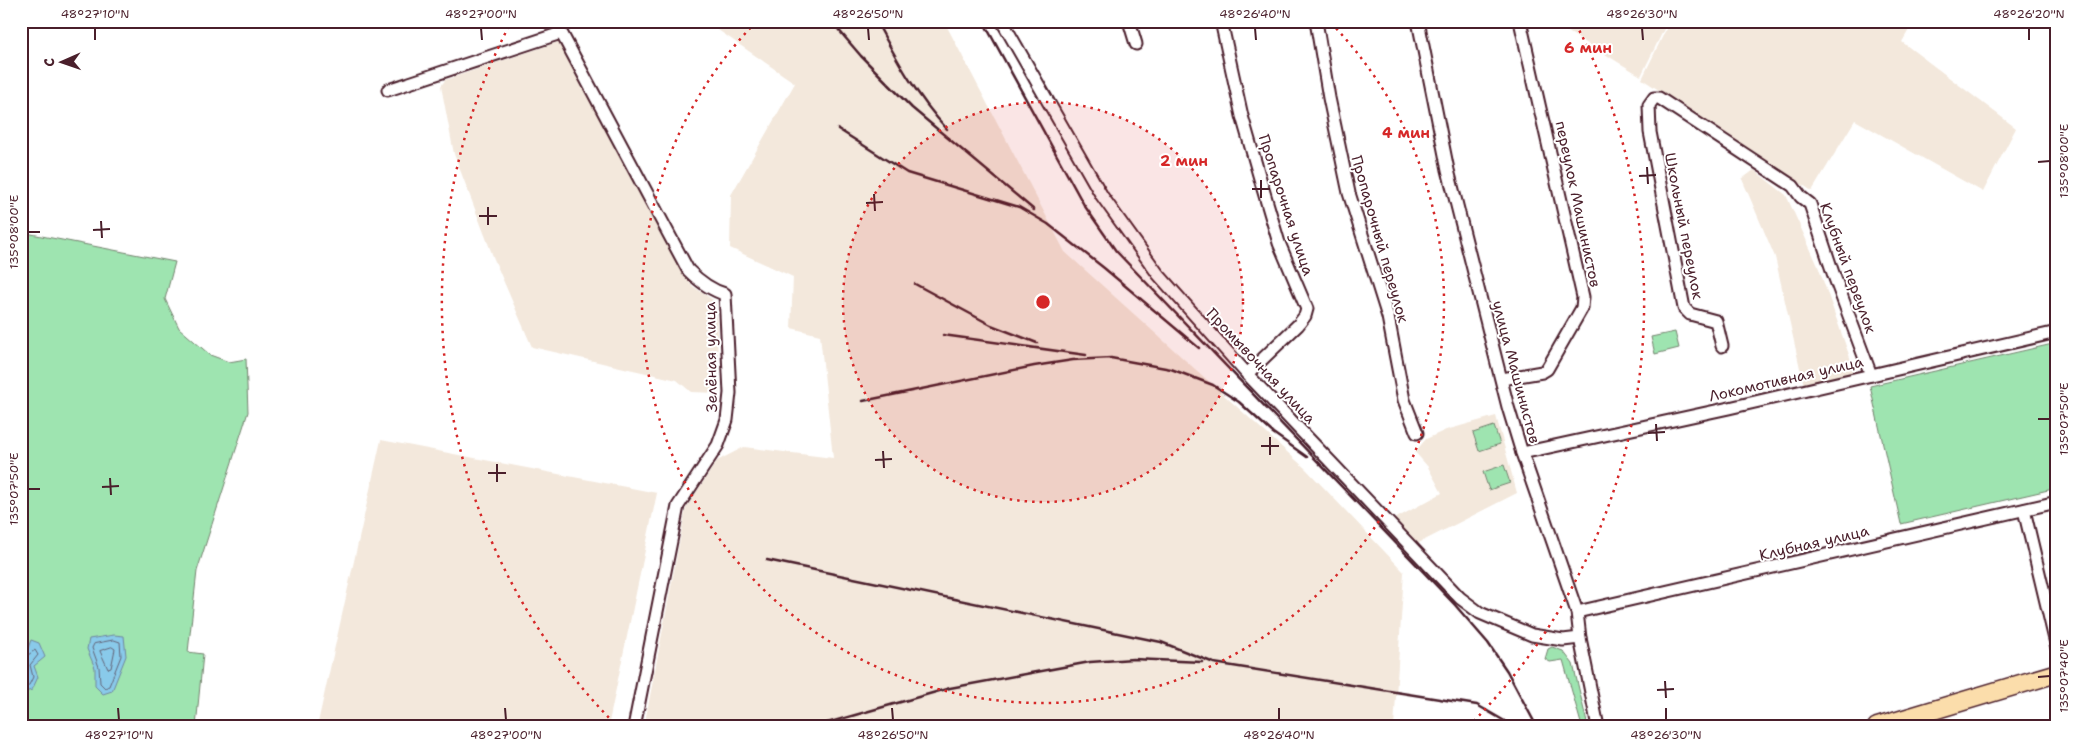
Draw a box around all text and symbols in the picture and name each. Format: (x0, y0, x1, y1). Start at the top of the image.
text: 48°27'10"N (61, 6, 129, 22)
text: 48°27'00"N (445, 6, 517, 22)
text: 48°26'50"N (833, 6, 903, 22)
text: 48°26'40"N (1219, 6, 1291, 22)
text: 48°26'30"N (1606, 6, 1678, 22)
text: 48°26'20"N (1993, 6, 2065, 22)
north arrow (38, 38, 88, 88)
text: 6 мин (1564, 38, 1612, 58)
text: С (40, 58, 58, 67)
street label: переулок Машинистов (1551, 119, 1605, 289)
text: 4 мин (1382, 123, 1430, 143)
text: 135°08'00"E (2056, 124, 2072, 198)
street label: Пропарочная улица (1254, 132, 1319, 279)
text: 2 мин (1160, 151, 1208, 171)
street label: Школьный переулок (1660, 151, 1708, 301)
street label: Пропарочный переулок (1347, 153, 1413, 325)
text: 135°08'00"E (6, 195, 22, 269)
street label: Клубный переулок (1815, 200, 1881, 336)
centre of rings (1034, 293, 1052, 311)
street label: улица Машинистов (1487, 298, 1545, 446)
street label: Зелёная улица (700, 301, 722, 413)
street label: Промывочная улица (1202, 304, 1321, 429)
street label: Локомотивная улица (1707, 351, 1866, 406)
text: 135°07'50"E (2056, 382, 2072, 456)
text: 135°07'50"E (6, 452, 22, 526)
street label: Клубная улица (1757, 521, 1871, 565)
text: 135°07'40"E (2056, 639, 2072, 713)
text: 48°27'10"N (85, 727, 153, 743)
text: 48°27'00"N (470, 727, 542, 743)
text: 48°26'50"N (858, 727, 928, 743)
text: 48°26'40"N (1243, 727, 1315, 743)
text: 48°26'30"N (1630, 727, 1702, 743)

